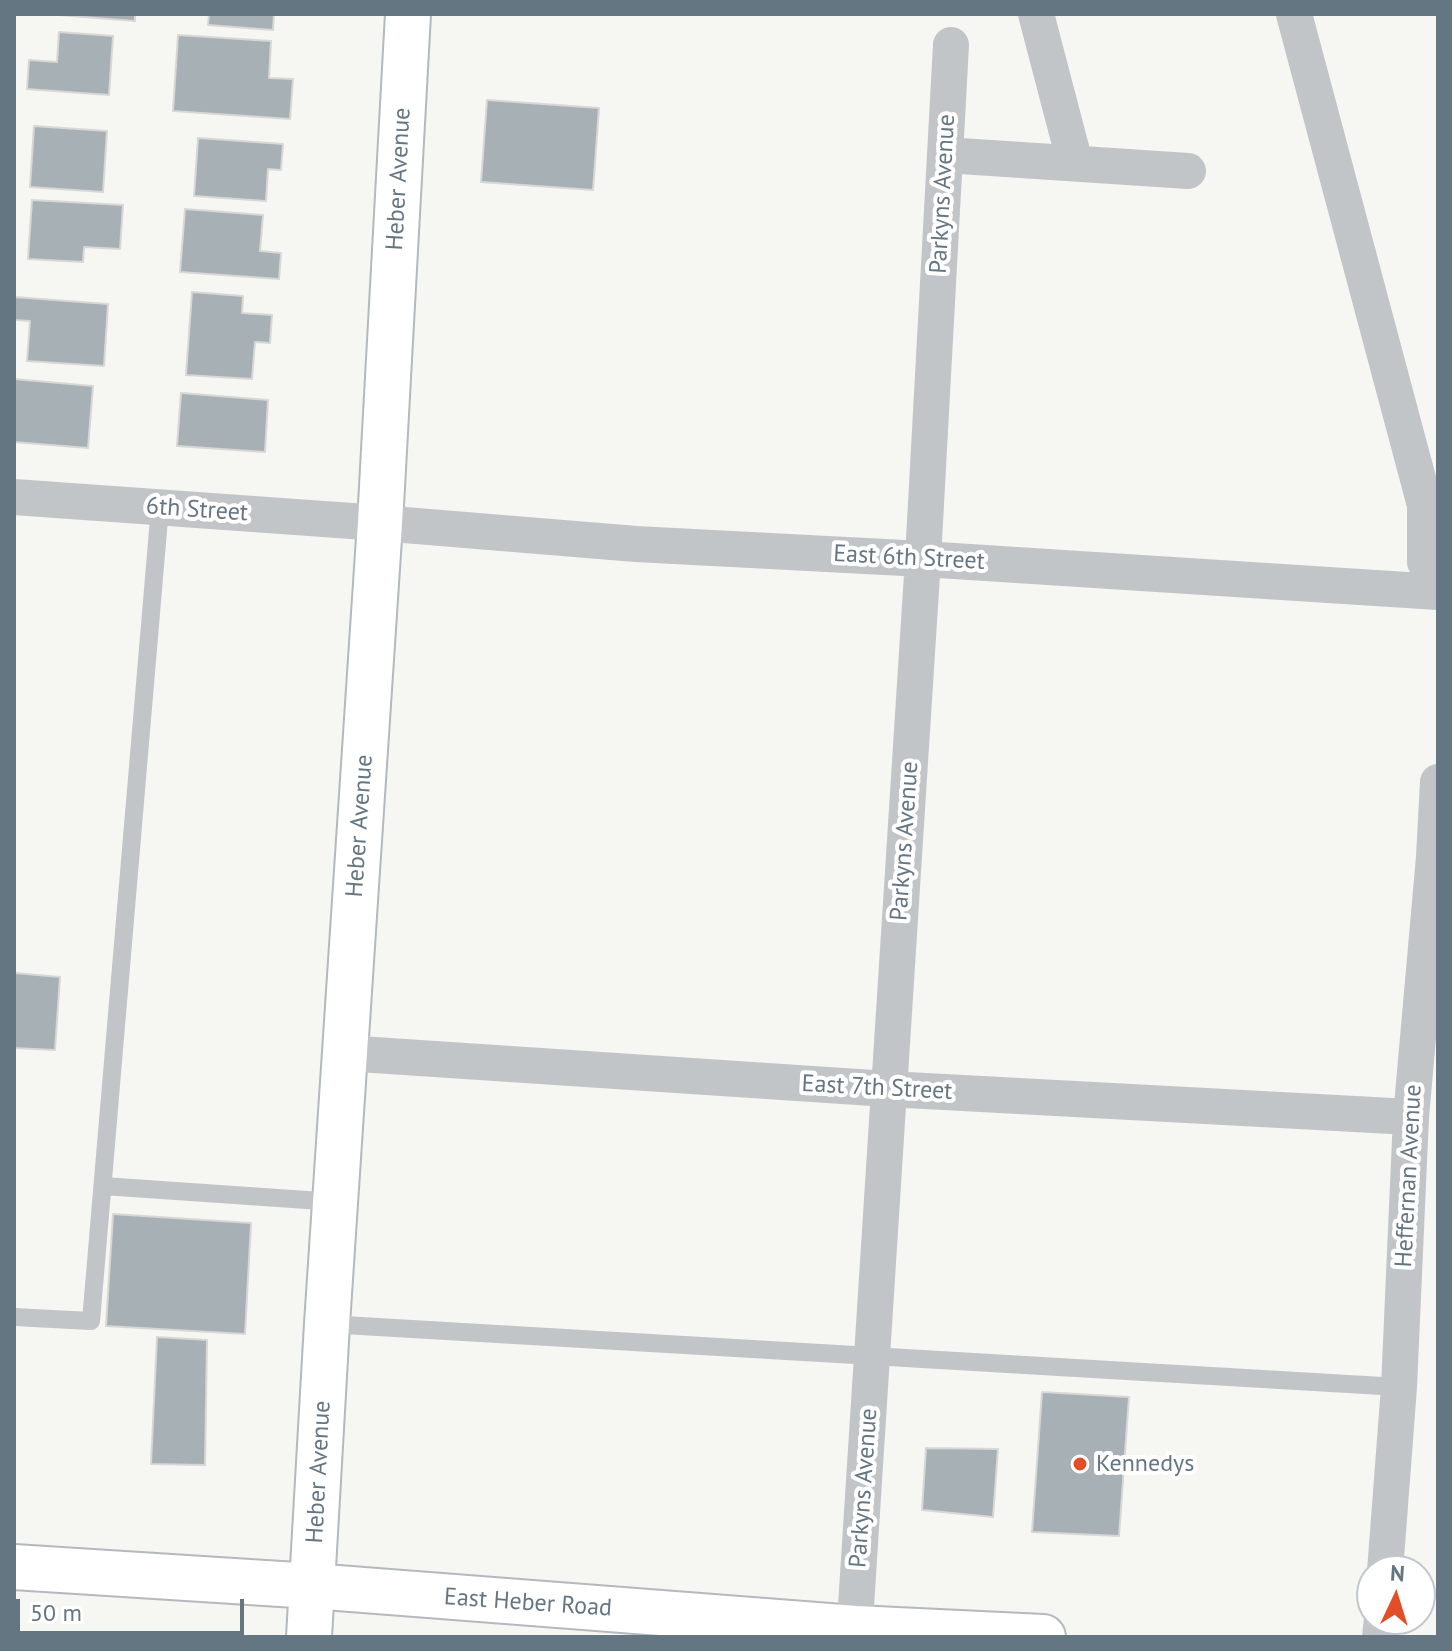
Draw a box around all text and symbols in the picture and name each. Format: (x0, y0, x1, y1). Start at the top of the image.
street label: Heber Avenue (381, 107, 417, 251)
street label: Parkyns Avenue (924, 113, 962, 275)
street label: 6th Street (145, 492, 249, 528)
street label: East 6th Street (833, 540, 985, 576)
street label: Heber Avenue (341, 754, 379, 898)
street label: Parkyns Avenue (885, 760, 925, 922)
street label: East 7th Street (801, 1070, 953, 1106)
street label: Heffernan Avenue (1390, 1084, 1428, 1268)
street label: Heber Avenue (301, 1400, 337, 1544)
street label: Parkyns Avenue (844, 1407, 884, 1569)
place label: Kennedys (1096, 1450, 1194, 1478)
marker: Kennedys (1071, 1455, 1089, 1473)
north arrow (1356, 1555, 1436, 1635)
text: N (1389, 1559, 1406, 1588)
scale bar (20, 1583, 248, 1633)
street label: East Heber Road (443, 1583, 613, 1623)
text: 50 m (30, 1597, 82, 1628)

